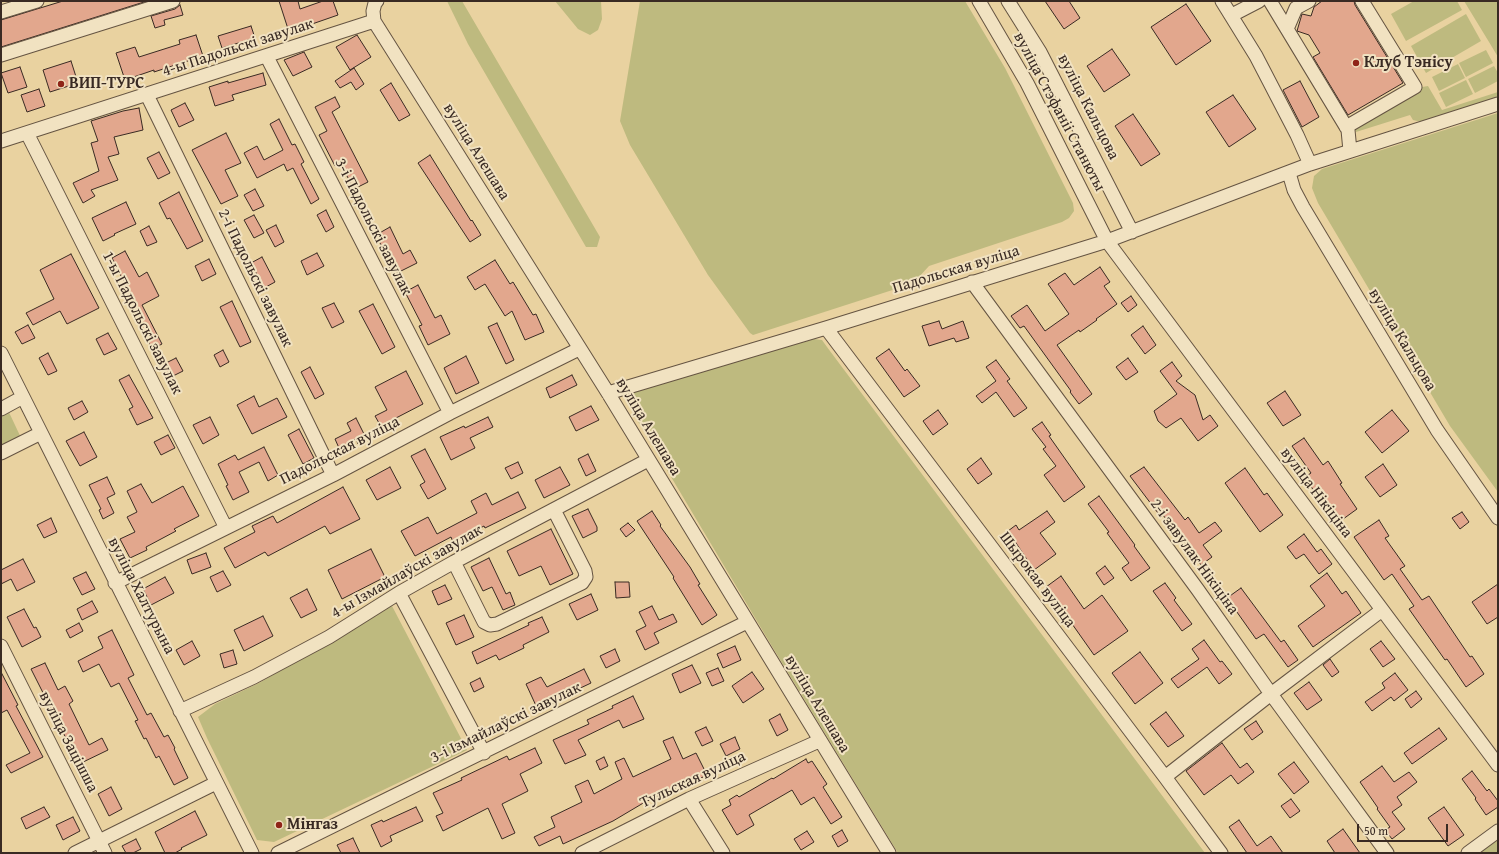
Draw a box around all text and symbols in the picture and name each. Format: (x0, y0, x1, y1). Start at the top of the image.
street label: 4-ы Падольскі завулак (160, 14, 316, 82)
street label: вуліца Стэфаніі Станюты (1009, 29, 1109, 195)
street label: вуліца Кальцова (1053, 51, 1123, 163)
place label: Клуб Тэнісу (1364, 53, 1453, 73)
marker: Клуб Тэнісу (1351, 58, 1361, 68)
place label: ВИП-ТУРС (69, 74, 144, 94)
marker: ВИП-ТУРС (56, 79, 66, 89)
street label: вуліца Алешава (439, 100, 513, 204)
street label: 3-і Падольскі завулак (330, 155, 416, 299)
street label: 2-і Падольскі завулак (213, 206, 297, 350)
street label: Падольская вуліца (890, 242, 1022, 298)
street label: 1-ы Падольскі завулак (98, 248, 186, 398)
street label: вуліца Кальцова (1364, 285, 1440, 395)
street label: вуліца Алешава (611, 375, 685, 479)
street label: Падольская вуліца (277, 413, 403, 489)
street label: вуліца Нікіціна (1276, 444, 1356, 542)
street label: 2-і завулак Нікіціна (1146, 495, 1242, 619)
street label: 4-ы Ізмайлаўскі завулак (328, 521, 486, 623)
street label: Шырокая вуліца (995, 528, 1079, 632)
street label: вуліца Халтурына (103, 534, 179, 658)
street label: вуліца Алешава (780, 652, 854, 756)
street label: 3-і Ізмайлаўскі завулак (428, 678, 584, 768)
street label: вуліца Зацішша (34, 688, 102, 796)
street label: Тульская вуліца (637, 747, 749, 813)
place label: Мінгаз (287, 815, 338, 835)
scale bar (1359, 816, 1450, 842)
marker: Мінгаз (274, 820, 284, 830)
text: 50 m (1364, 822, 1388, 839)

